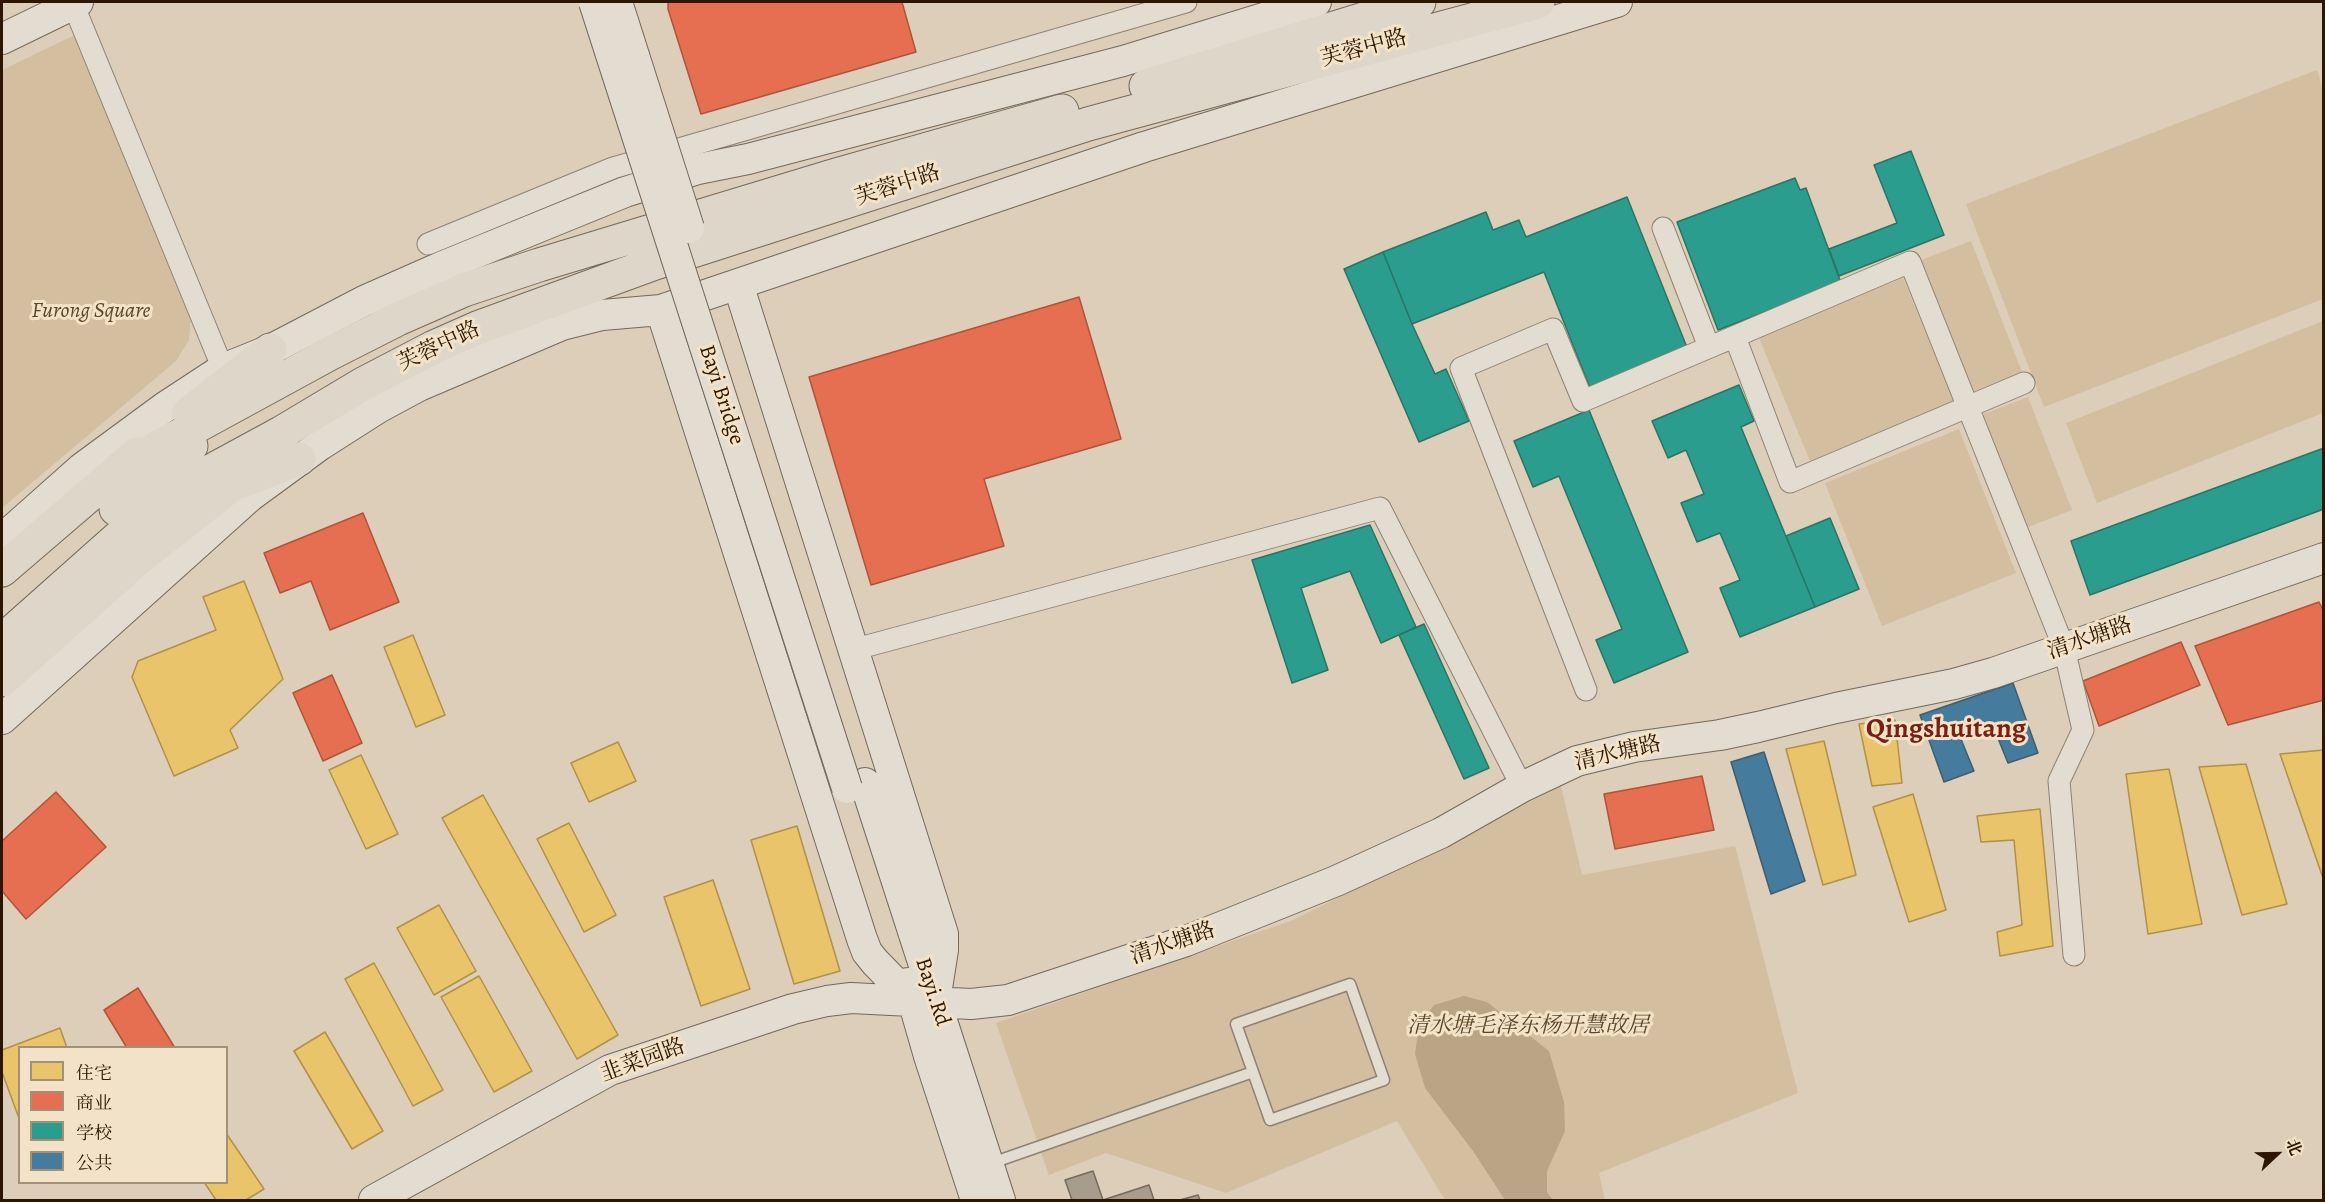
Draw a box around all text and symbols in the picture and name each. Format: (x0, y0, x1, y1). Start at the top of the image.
street label: 芙蓉中路 (1318, 25, 1410, 73)
street label: 芙蓉中路 (852, 160, 944, 212)
park label: Furong Square (32, 299, 150, 325)
street label: 芙蓉中路 (394, 316, 484, 378)
street label: Bayi Bridge (692, 342, 750, 448)
street label: 清水塘路 (2044, 612, 2136, 666)
district label: Qingshuitang (1866, 713, 2026, 747)
street label: 清水塘路 (1572, 731, 1664, 777)
street label: 清水塘路 (1127, 917, 1219, 971)
street label: Bayi.Rd (909, 954, 955, 1030)
park label: 清水塘毛泽东杨开慧故居 (1407, 1014, 1649, 1040)
street label: 韭菜园路 (597, 1034, 689, 1088)
legend (18, 1046, 228, 1184)
text: 住宅 (76, 1061, 112, 1085)
text: 商业 (76, 1091, 112, 1115)
text: 学校 (76, 1121, 112, 1145)
north arrow (2247, 1124, 2307, 1184)
text: 北 (2280, 1136, 2307, 1159)
text: 公共 (76, 1151, 112, 1175)

